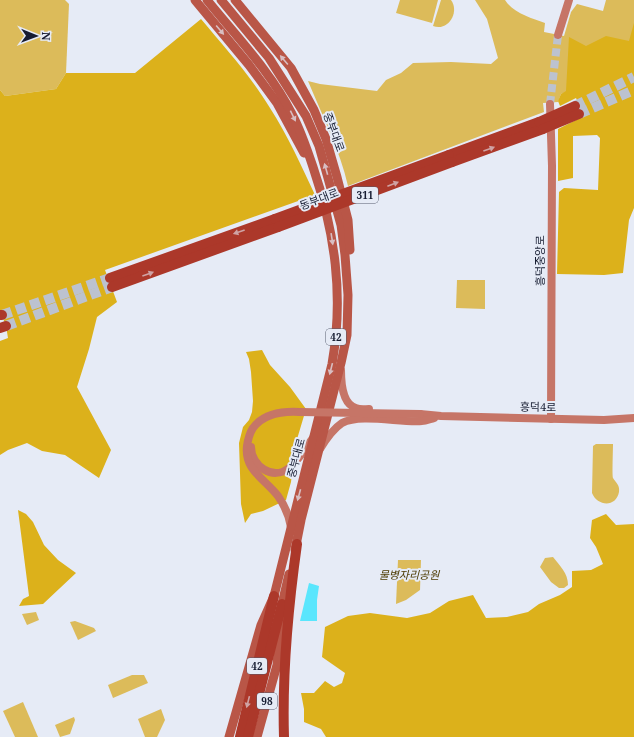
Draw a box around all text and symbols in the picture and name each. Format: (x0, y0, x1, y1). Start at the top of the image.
north arrow (16, 16, 56, 56)
one-way arrow (215, 25, 224, 35)
text: N (39, 32, 54, 41)
one-way arrow (280, 54, 289, 65)
one-way arrow (290, 110, 296, 122)
street label: 중부대로 (320, 110, 348, 153)
one-way arrow (483, 145, 495, 151)
one-way arrow (323, 163, 329, 175)
one-way arrow (387, 181, 399, 187)
street label: 동부대로 (297, 184, 340, 213)
road number: 311 (352, 187, 378, 203)
one-way arrow (232, 230, 244, 236)
one-way arrow (329, 233, 335, 246)
street label: 흥덕중앙로 (532, 236, 547, 286)
one-way arrow (143, 271, 155, 277)
road number: 42 (326, 329, 346, 345)
one-way arrow (327, 362, 333, 375)
street label: 흥덕4로 (520, 399, 556, 414)
street label: 중부대로 (283, 436, 308, 479)
one-way arrow (296, 489, 302, 501)
park label: 물병자리공원 (379, 567, 440, 582)
road number: 42 (247, 658, 267, 674)
road number: 98 (257, 693, 277, 709)
one-way arrow (245, 695, 251, 708)

